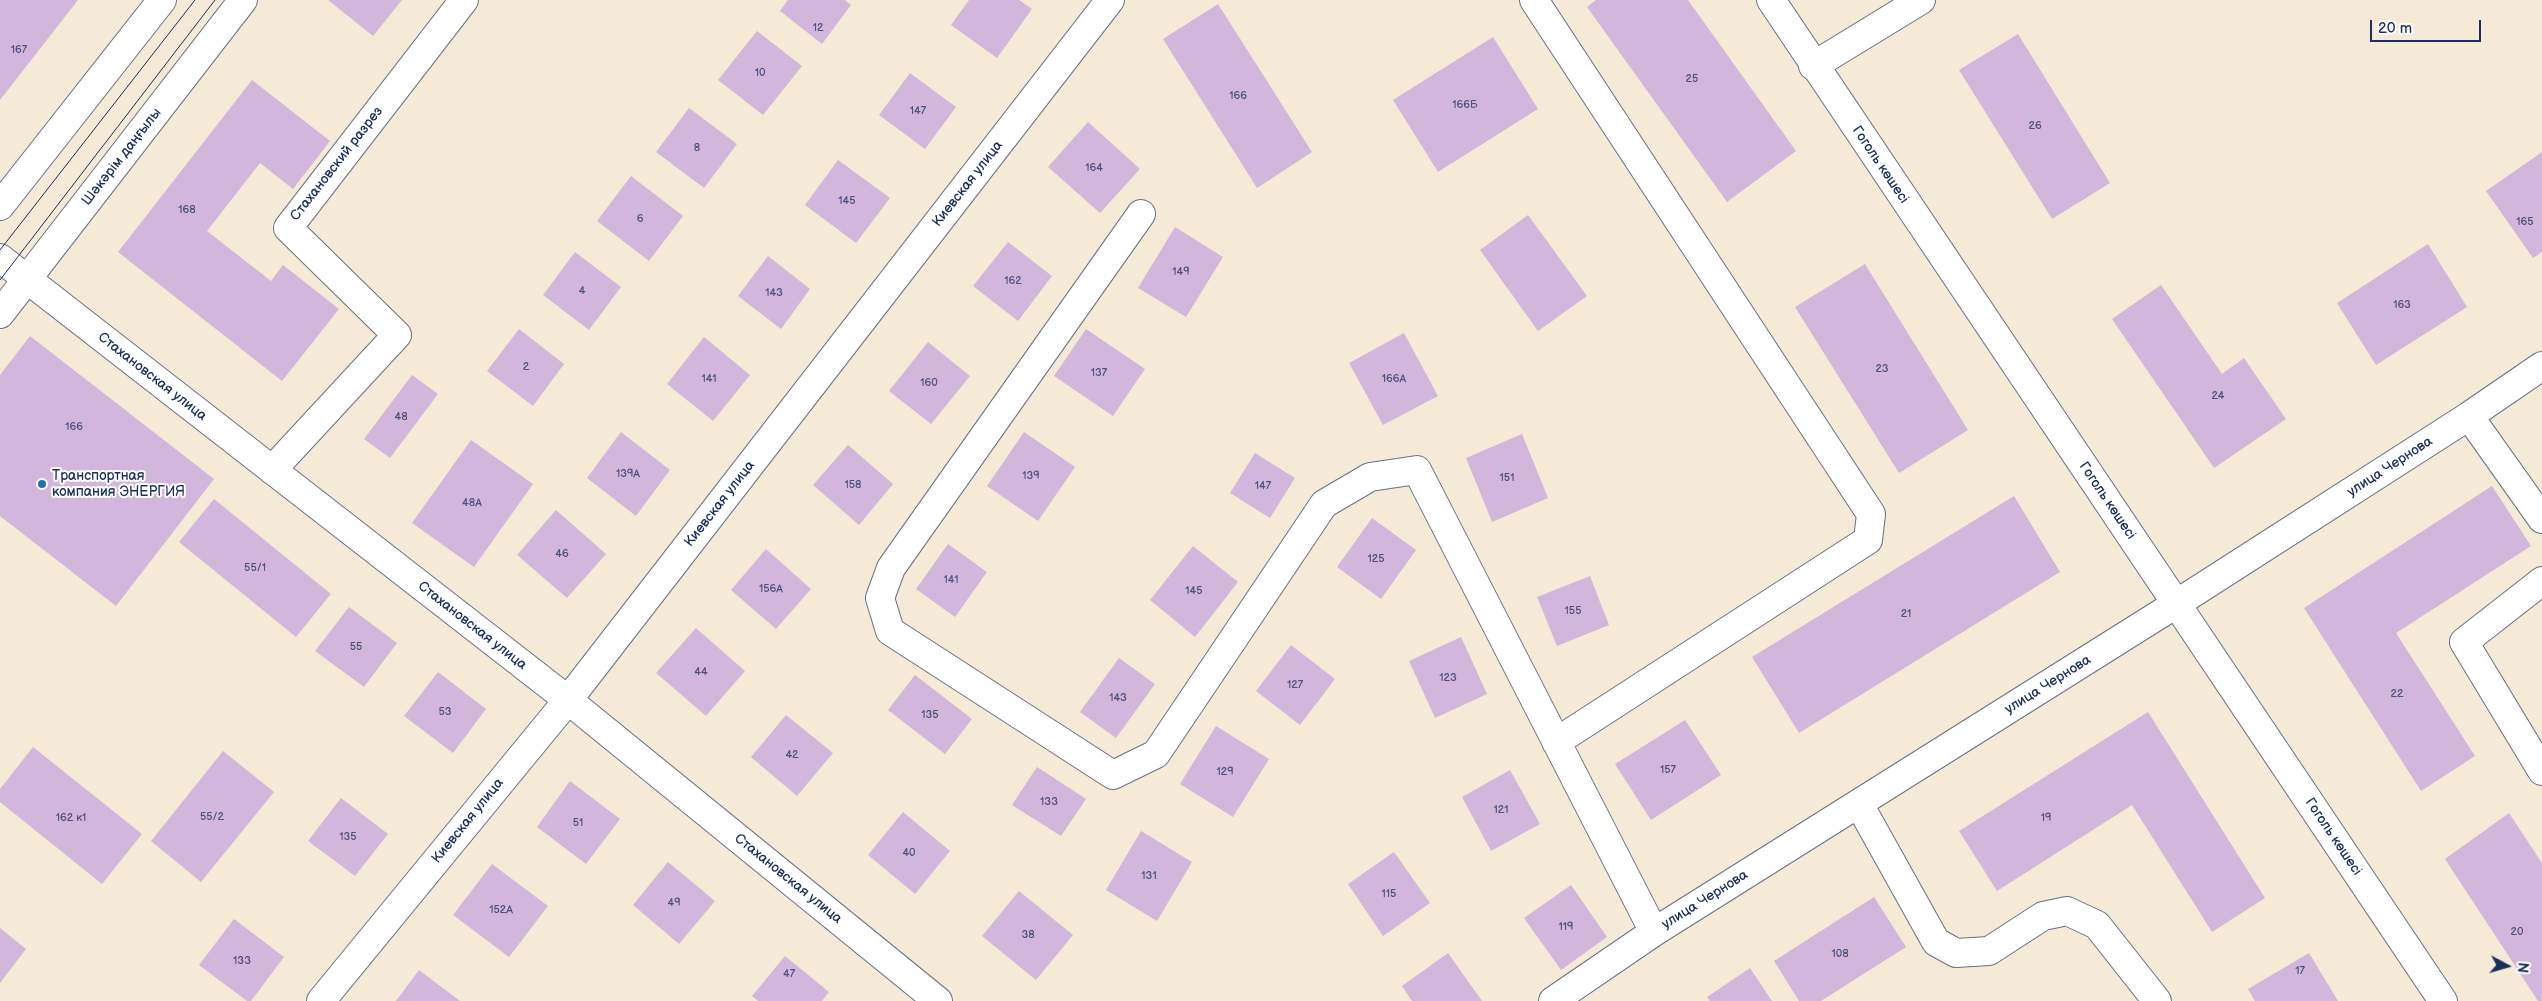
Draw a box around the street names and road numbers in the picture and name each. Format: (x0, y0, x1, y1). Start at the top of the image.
street label: Стахановский разрез (287, 104, 387, 224)
street label: Шәкәрім даңғылы (79, 105, 165, 209)
street label: Гоголь көшесі (1848, 123, 1912, 207)
street label: Киевская улица (929, 138, 1007, 230)
street label: Стахановская улица (94, 329, 210, 425)
street label: улица Чернова (2344, 433, 2436, 501)
street label: Киевская улица (681, 458, 759, 550)
street label: Гоголь көшесі (2075, 459, 2139, 543)
street label: Стахановская улица (414, 578, 530, 674)
street label: улица Чернова (2002, 652, 2094, 718)
street label: Киевская улица (429, 775, 507, 867)
street label: Гоголь көшесі (2301, 795, 2365, 879)
street label: Стахановская улица (731, 830, 845, 928)
street label: улица Чернова (1659, 867, 1751, 933)

